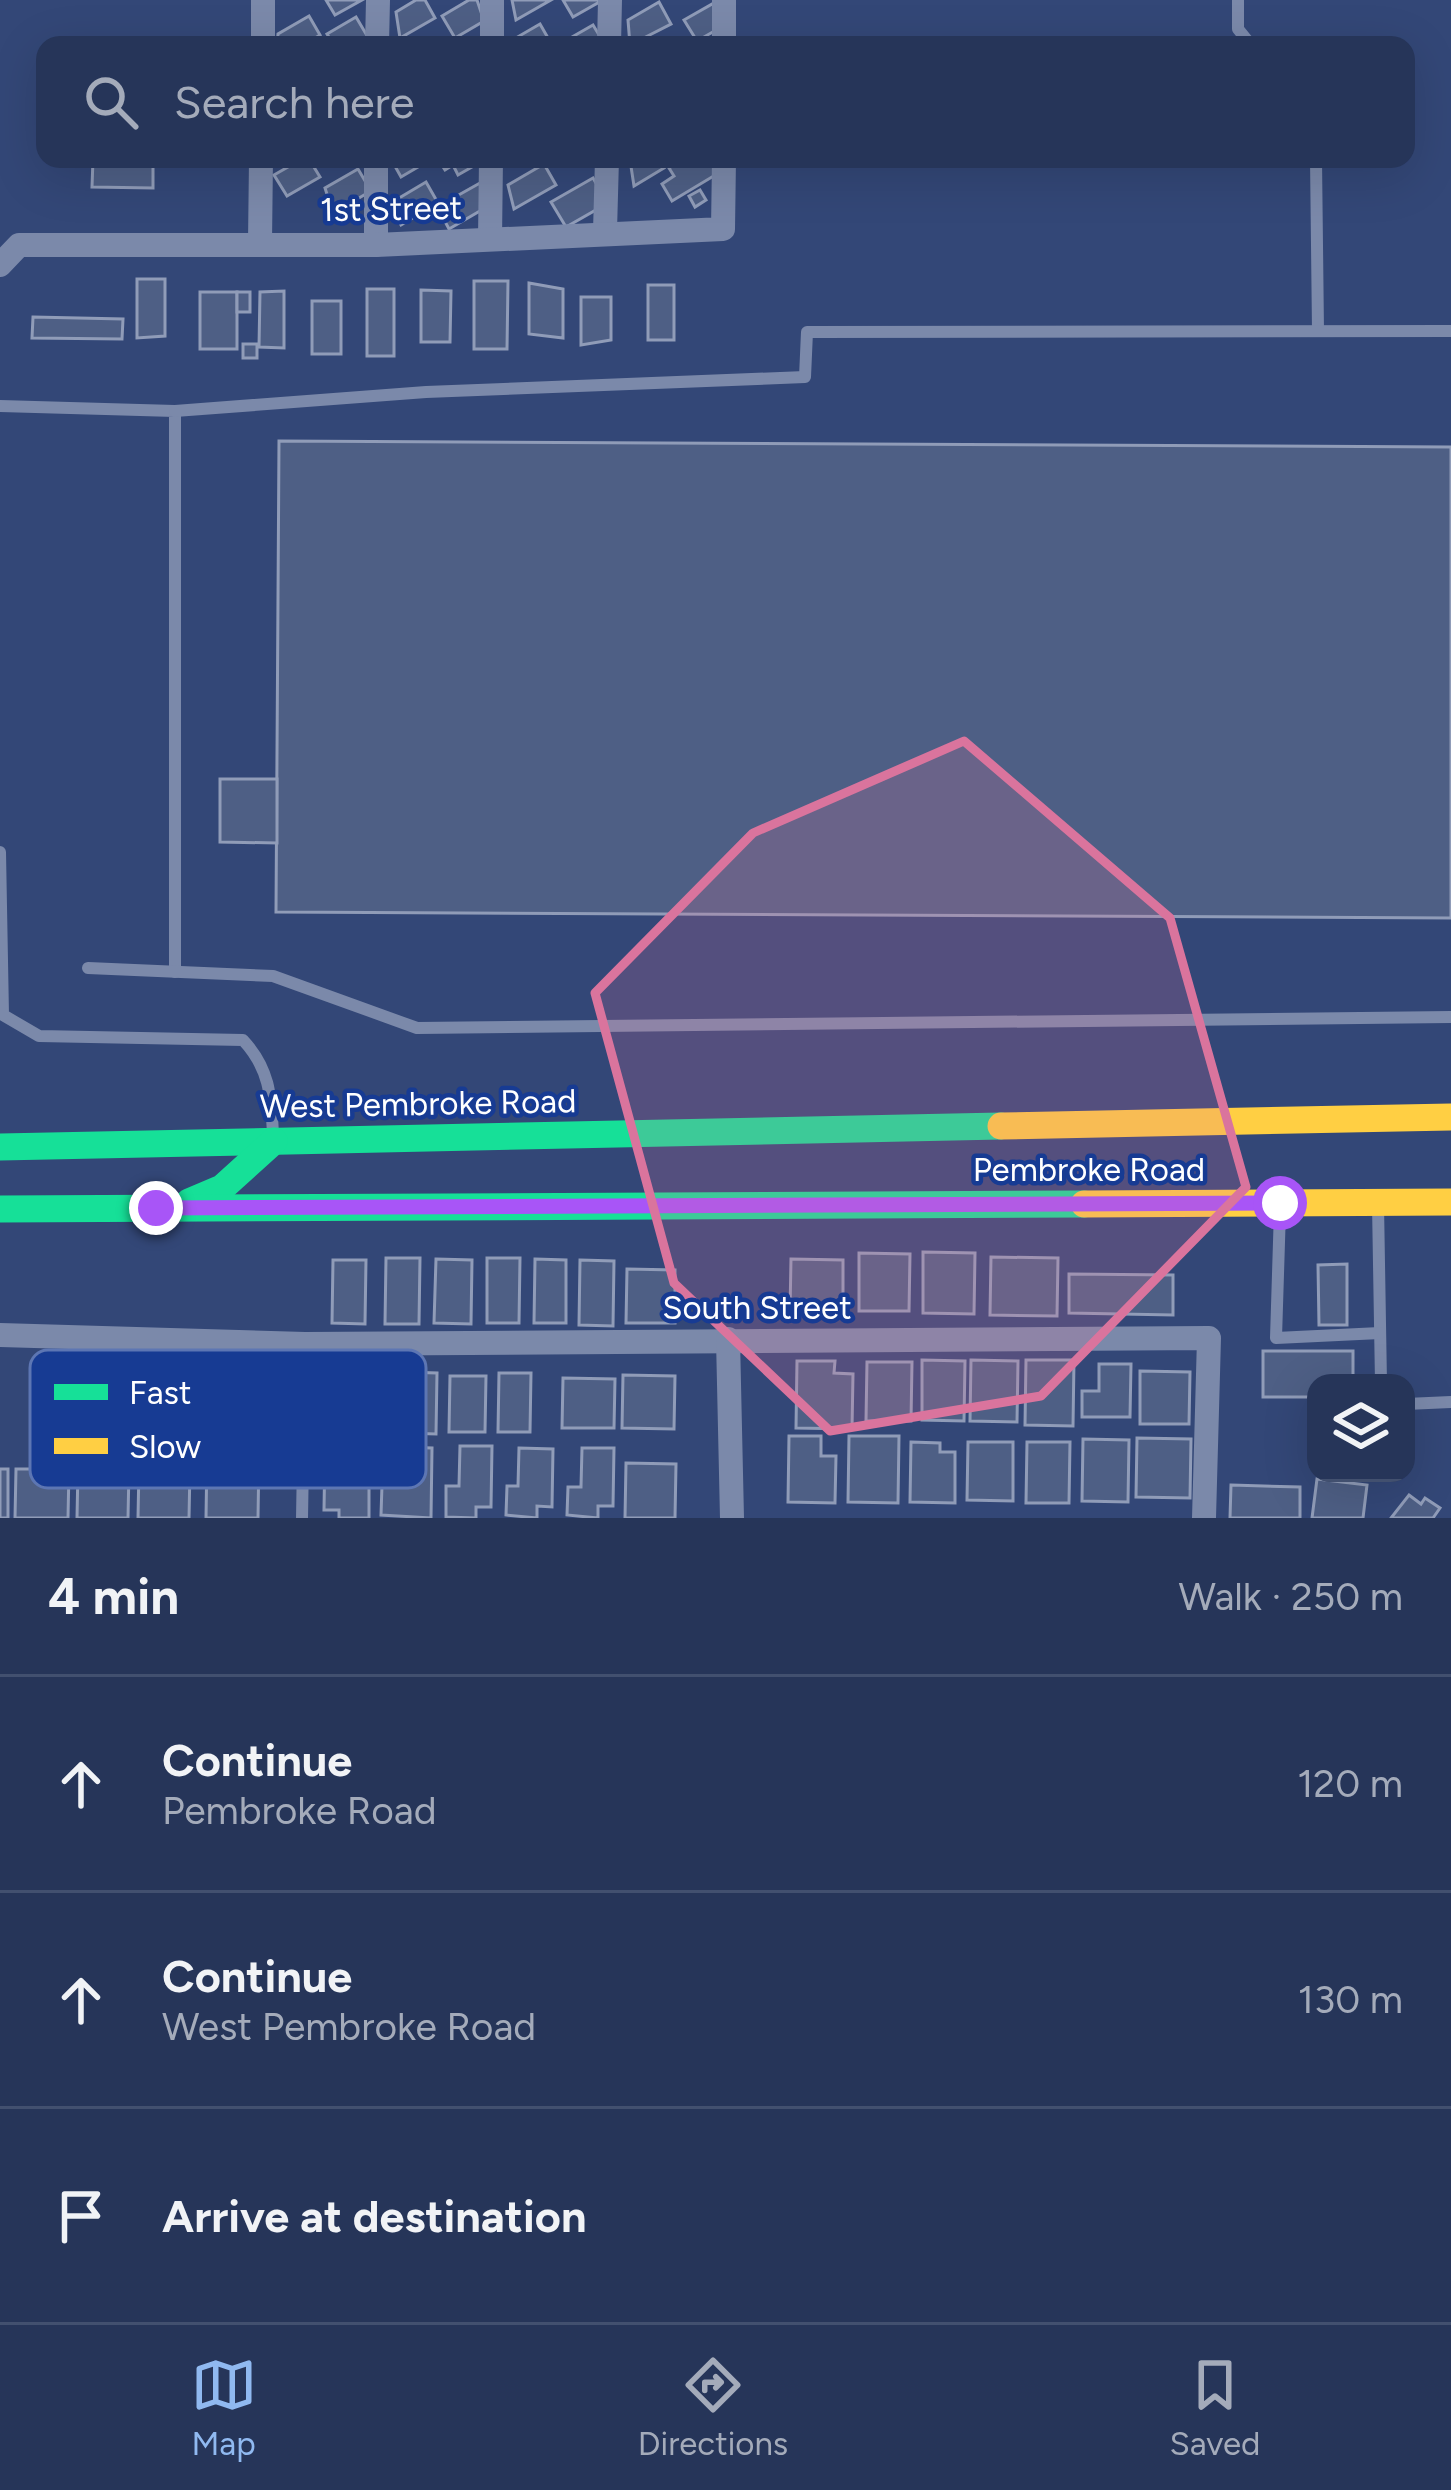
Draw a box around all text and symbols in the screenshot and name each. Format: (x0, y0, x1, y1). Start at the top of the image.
search box (36, 36, 1415, 168)
icon: search (78, 69, 144, 135)
text: Search here (174, 75, 414, 129)
street label: 1st Street (320, 188, 462, 229)
street label: West Pembroke Road (259, 1081, 577, 1126)
street label: Pembroke Road (973, 1150, 1205, 1189)
route start (1253, 1176, 1307, 1230)
route end (129, 1181, 183, 1235)
street label: South Street (662, 1288, 852, 1327)
legend (30, 1350, 426, 1488)
text: Fast (129, 1373, 191, 1412)
map controls (1307, 1374, 1415, 1482)
button: layers (1307, 1374, 1415, 1482)
text: Slow (129, 1427, 201, 1466)
text: 4 min (48, 1566, 179, 1627)
text: Walk · 250 m (1179, 1573, 1403, 1620)
text: Continue (162, 1733, 352, 1787)
icon: ahead (48, 1751, 114, 1817)
text: 120 m (1297, 1760, 1403, 1807)
text: Pembroke Road (162, 1787, 437, 1834)
text: Continue (162, 1949, 352, 2003)
icon: ahead (48, 1967, 114, 2033)
text: 130 m (1298, 1976, 1403, 2023)
text: West Pembroke Road (162, 2003, 536, 2050)
icon: arrive (48, 2183, 114, 2249)
text: Arrive at destination (162, 2189, 586, 2243)
tab: Map (191, 2352, 257, 2463)
tab: Directions (638, 2352, 788, 2463)
tab: Saved (1169, 2352, 1260, 2463)

